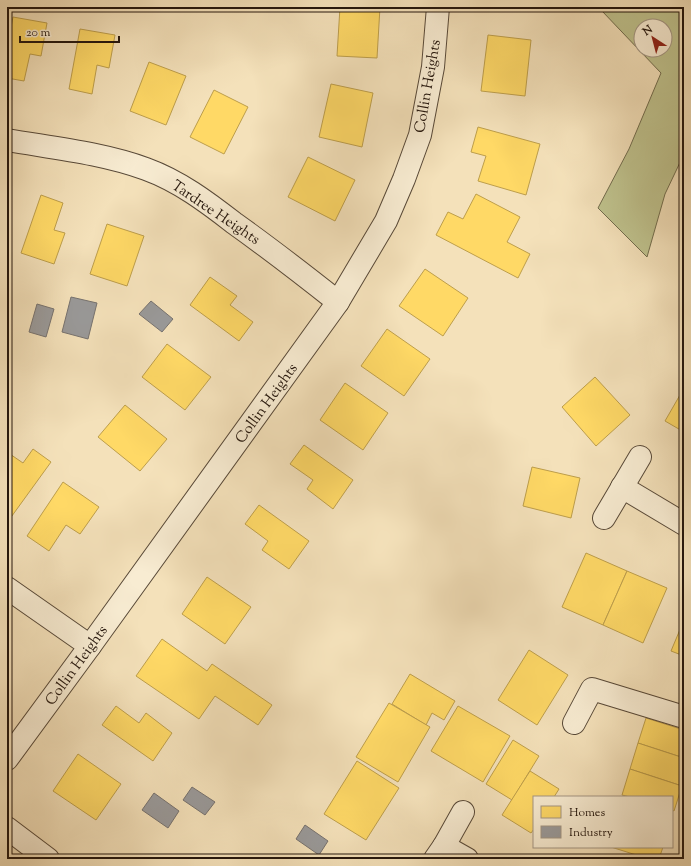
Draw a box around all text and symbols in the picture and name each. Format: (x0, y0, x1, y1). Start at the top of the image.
scale bar (20, 18, 119, 44)
north arrow (633, 18, 673, 58)
text: N (639, 22, 656, 40)
text: 20 m (26, 24, 51, 42)
street label: Collin Heights (410, 38, 447, 135)
street label: Tardree Heights (167, 176, 264, 251)
street label: Collin Heights (231, 359, 304, 448)
street label: Collin Heights (41, 621, 114, 710)
legend (533, 796, 673, 848)
text: Homes (569, 804, 605, 822)
text: Industry (569, 824, 613, 842)

